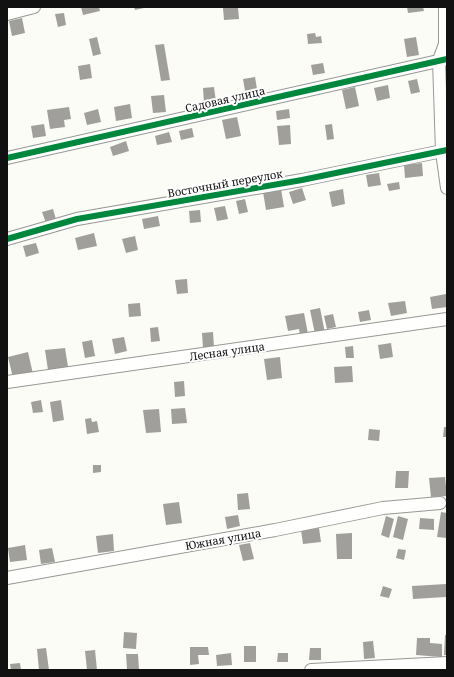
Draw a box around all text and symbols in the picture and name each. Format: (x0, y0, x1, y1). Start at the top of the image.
street label: Садовая улица (184, 83, 266, 115)
street label: Восточный переулок (166, 165, 284, 201)
street label: Лесная улица (188, 338, 266, 364)
street label: Южная улица (184, 525, 262, 553)

